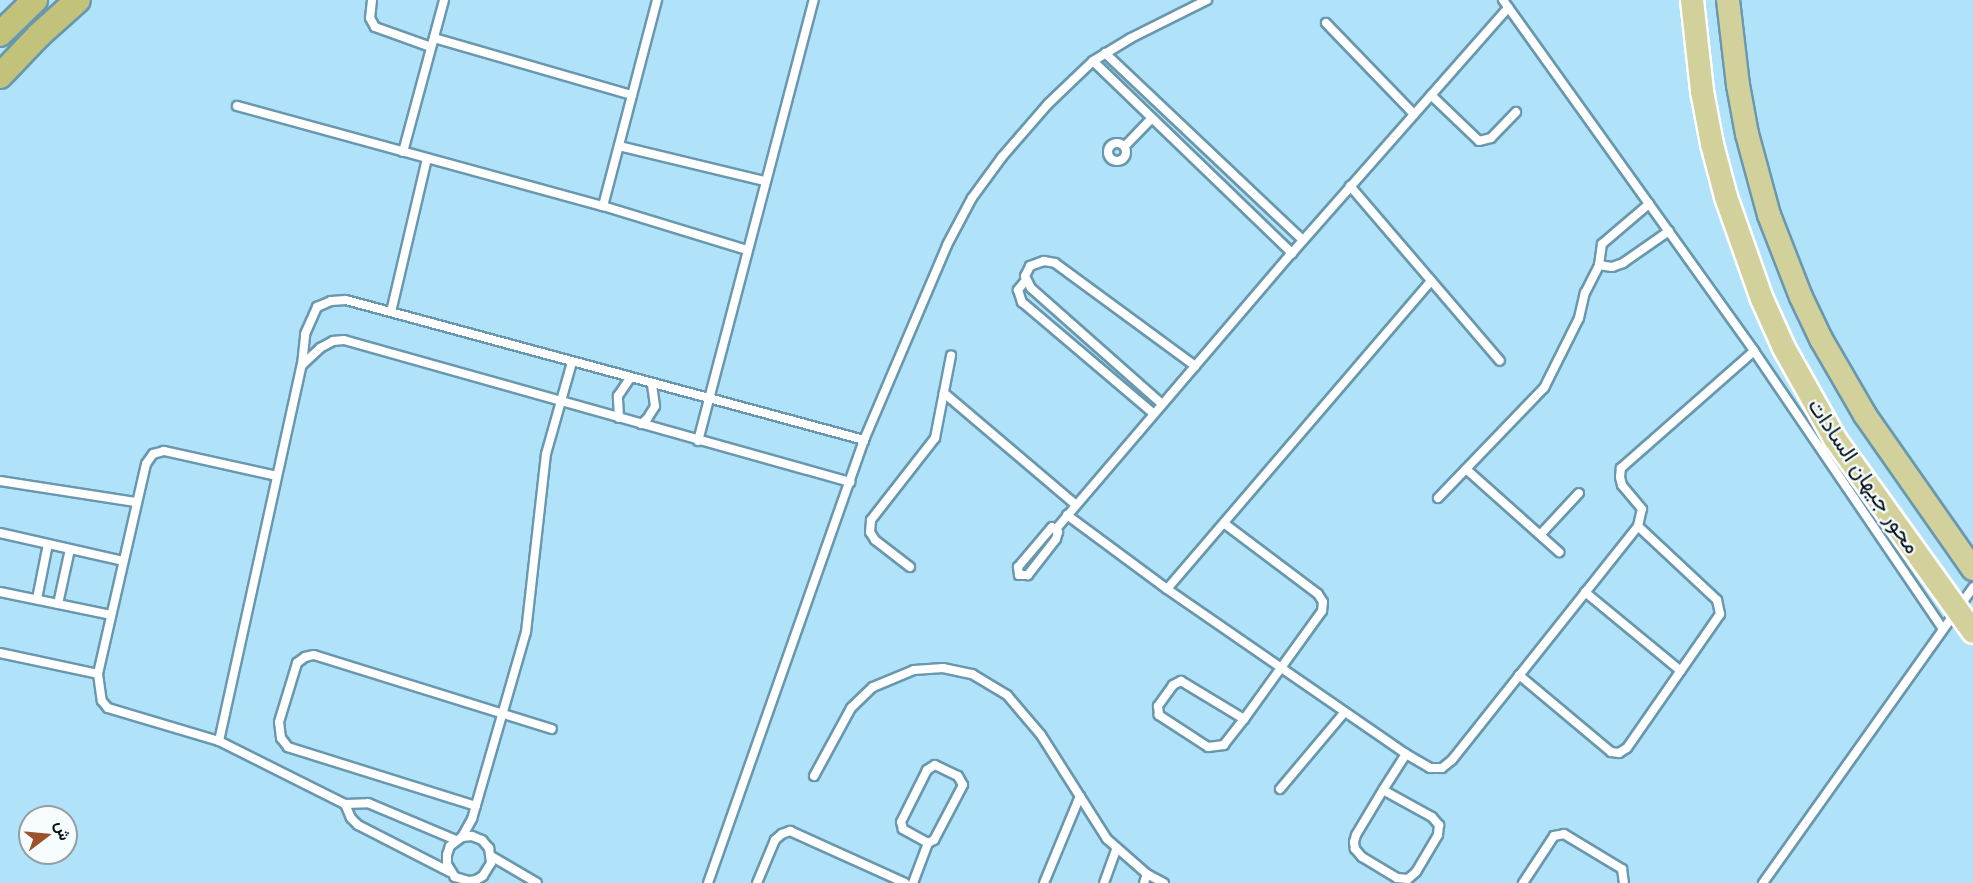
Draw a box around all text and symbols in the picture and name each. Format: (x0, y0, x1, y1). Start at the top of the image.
street label: محور جيهان السادات (1802, 393, 1926, 559)
north arrow (18, 805, 78, 865)
text: ش (51, 819, 76, 843)

